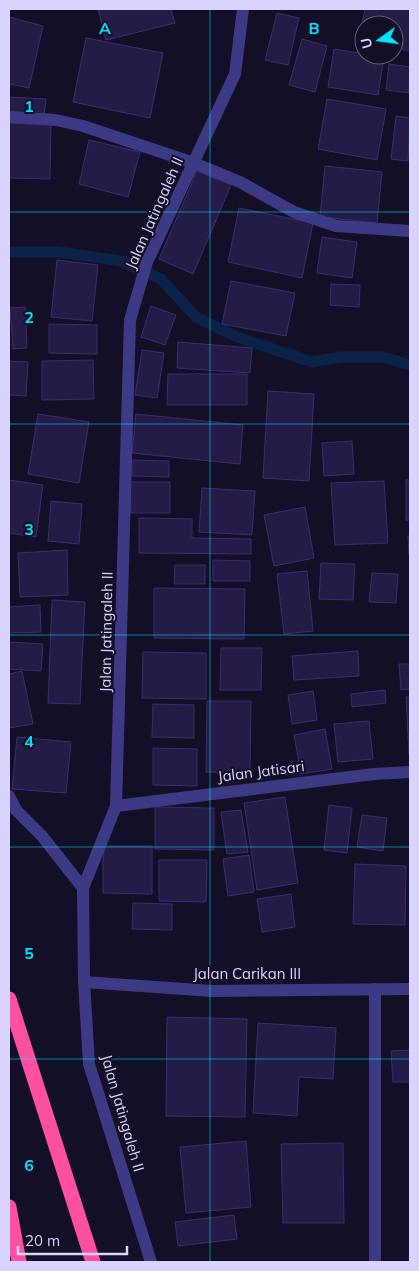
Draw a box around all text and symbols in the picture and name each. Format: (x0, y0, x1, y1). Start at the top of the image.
north arrow (354, 15, 404, 65)
text: A (99, 18, 111, 38)
text: B (308, 18, 320, 38)
text: U (356, 36, 376, 50)
text: 1 (24, 96, 34, 116)
street label: Jalan Jatingaleh II (121, 154, 187, 272)
text: 2 (24, 307, 34, 327)
text: 3 (24, 519, 34, 539)
street label: Jalan Jatingaleh II (95, 571, 117, 693)
text: 4 (24, 731, 34, 751)
street label: Jalan Jatisari (216, 756, 306, 786)
text: 5 (24, 943, 34, 963)
street label: Jalan Carikan III (193, 964, 301, 983)
street label: Jalan Jatingaleh II (97, 1052, 149, 1174)
text: 6 (24, 1155, 34, 1175)
scale bar (18, 1224, 126, 1256)
text: 20 m (25, 1231, 60, 1250)

